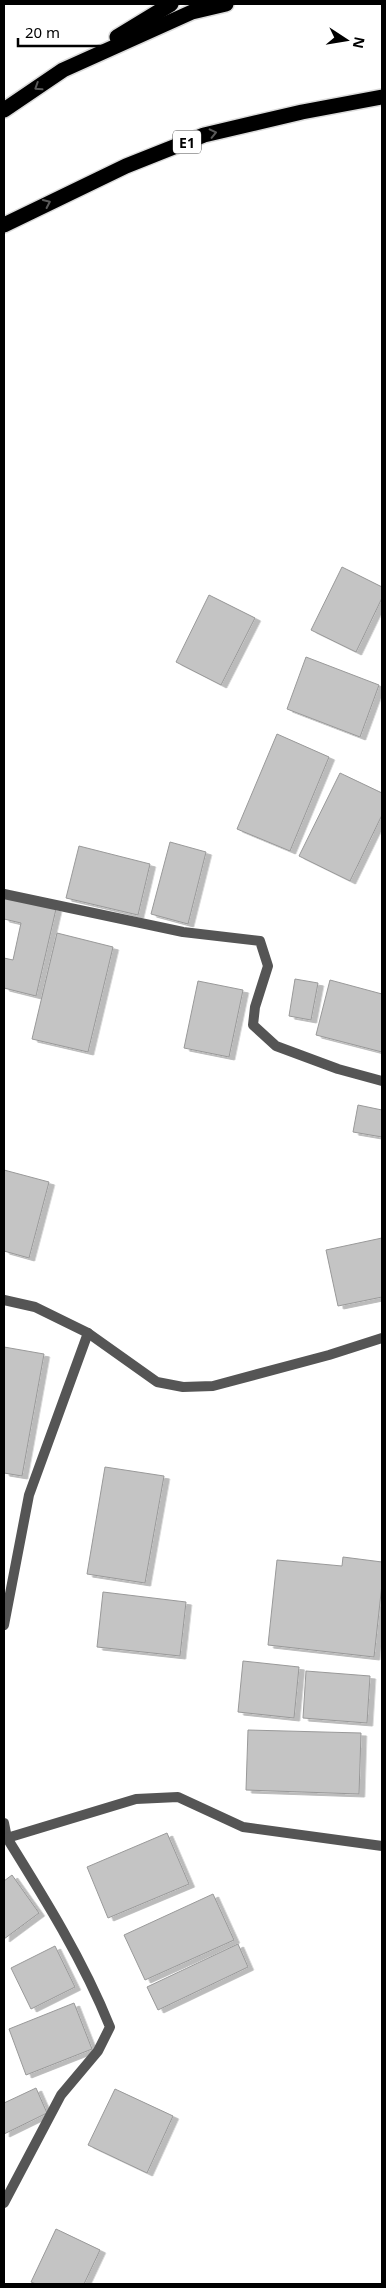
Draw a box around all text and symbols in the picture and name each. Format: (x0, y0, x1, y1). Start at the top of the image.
scale bar (18, 15, 115, 47)
north arrow (321, 15, 371, 65)
text: 20 m (25, 22, 60, 42)
text: N (349, 35, 370, 50)
one-way arrow (35, 81, 44, 90)
one-way arrow (208, 128, 217, 139)
road number: E1 (173, 130, 201, 154)
one-way arrow (42, 199, 51, 209)

